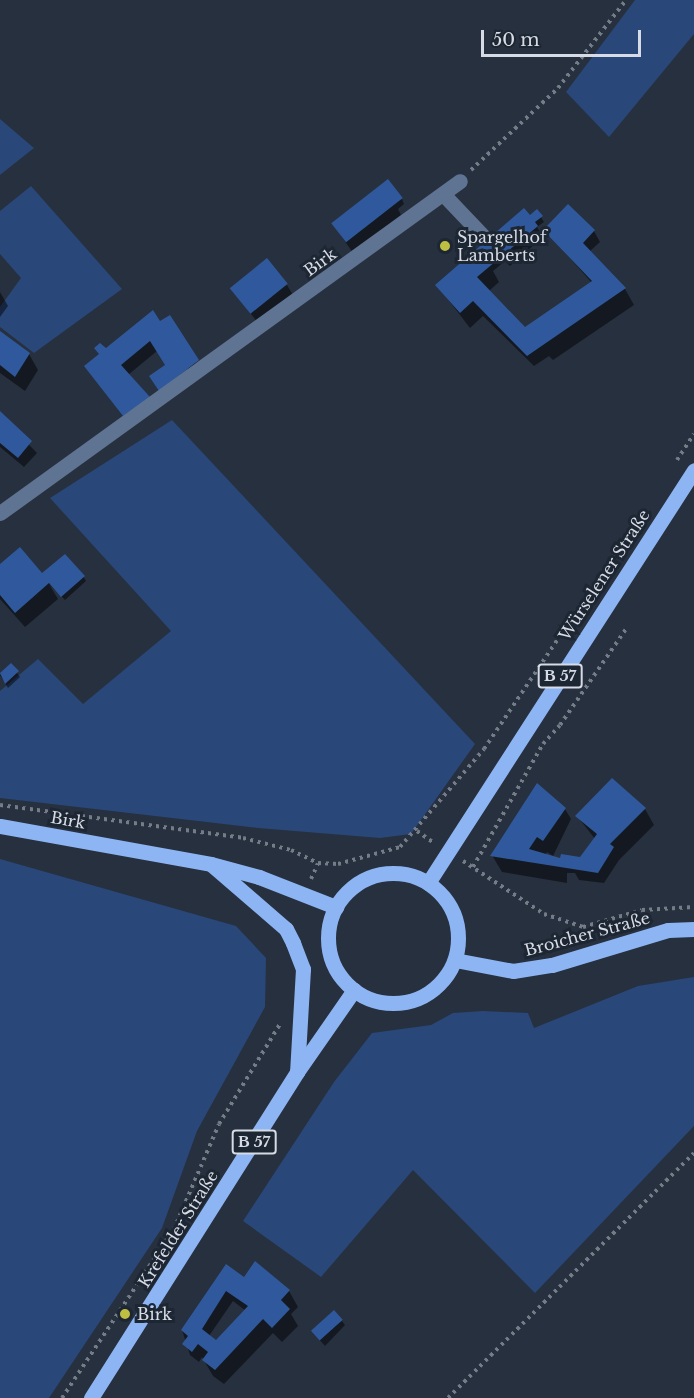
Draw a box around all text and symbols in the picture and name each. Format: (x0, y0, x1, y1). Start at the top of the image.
scale bar (484, 18, 644, 56)
text: 50 m (492, 29, 540, 51)
place label: Spargelhof Lamberts (457, 227, 547, 265)
marker: Spargelhof Lamberts (438, 239, 452, 253)
street label: Birk (300, 244, 340, 280)
street label: Würselener Straße (554, 506, 654, 644)
road number: B 57 (538, 664, 582, 688)
street label: Birk (49, 807, 87, 833)
street label: Broicher Straße (522, 908, 652, 960)
road number: B 57 (232, 1130, 276, 1154)
street label: Krefelder Straße (134, 1167, 222, 1291)
place label: Birk (137, 1304, 172, 1324)
marker: Birk (118, 1307, 132, 1321)

